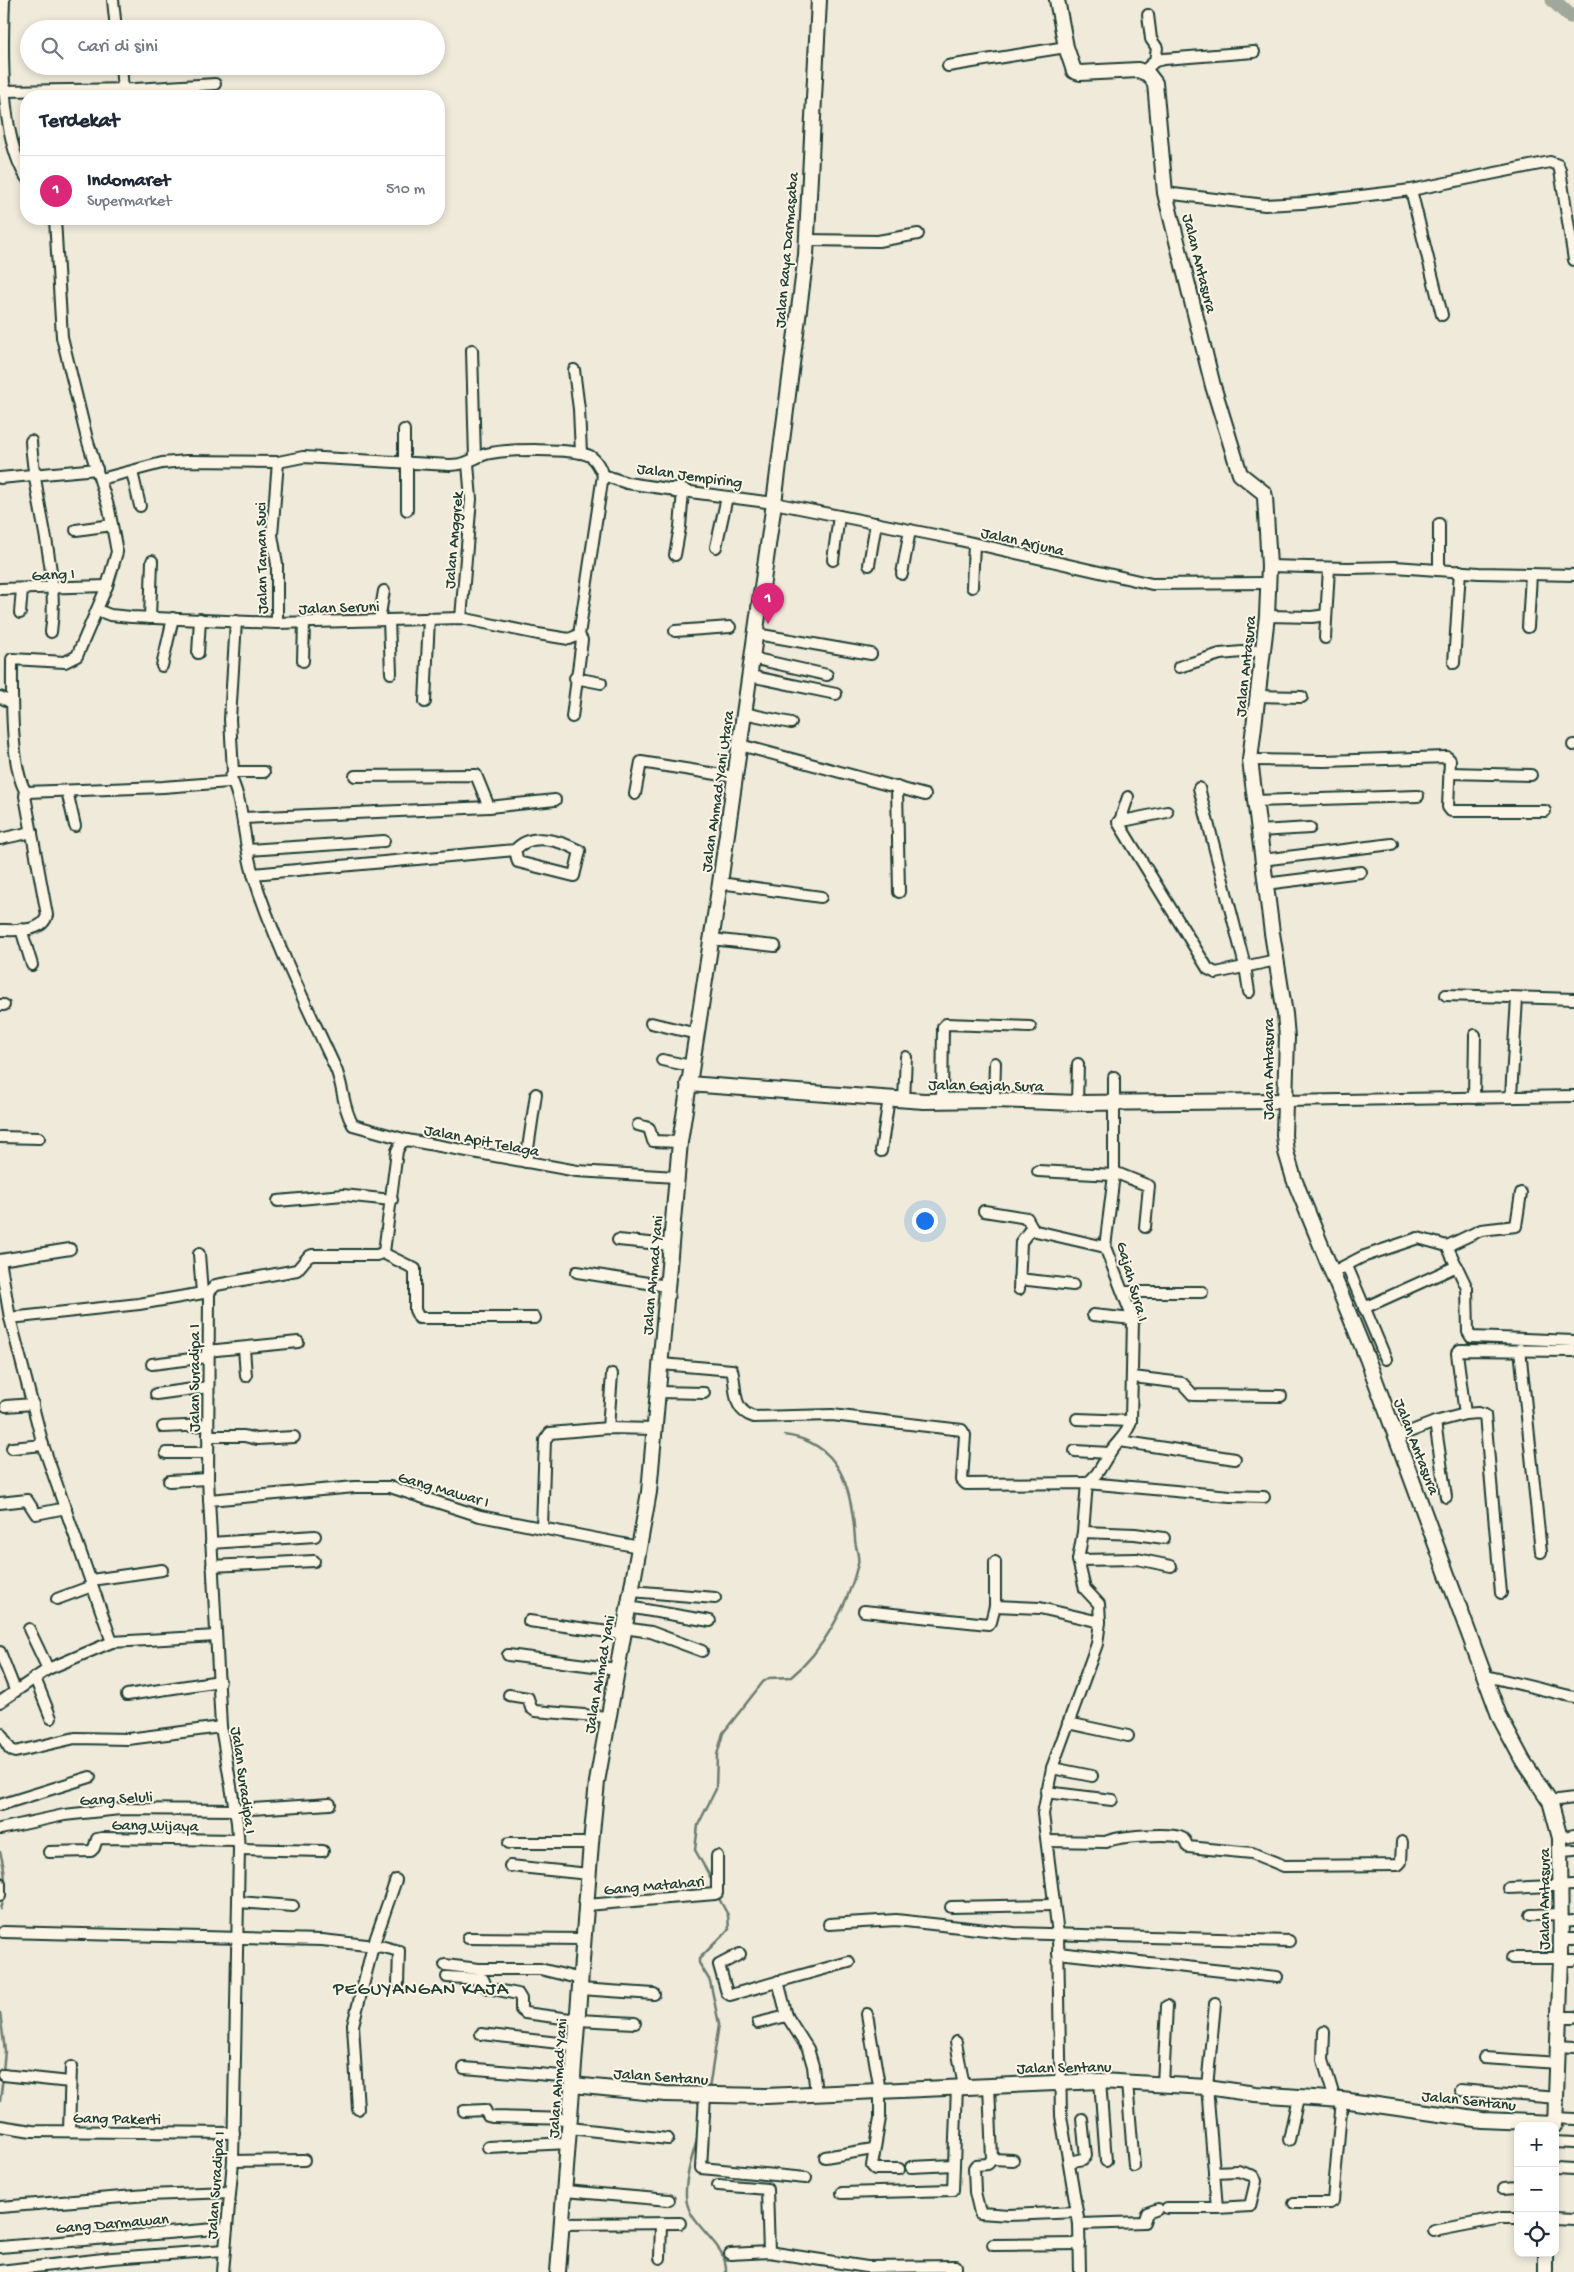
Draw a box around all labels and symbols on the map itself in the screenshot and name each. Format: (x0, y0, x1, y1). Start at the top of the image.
street label: Jalan Raya Darmasaba (772, 171, 805, 329)
street label: Jalan Antasura (1176, 212, 1219, 316)
street label: Jalan Jempiring (635, 461, 744, 494)
street label: Jalan Anggrek (442, 489, 469, 590)
street label: Jalan Taman Suci (253, 502, 274, 614)
street label: Jalan Arjuna (979, 525, 1067, 562)
street label: Gang I (31, 566, 75, 587)
pin: 1 (752, 583, 784, 624)
street label: Jalan Seruni (298, 599, 380, 620)
street label: Jalan Antasura (1233, 614, 1262, 718)
street label: Jalan Ahmad Yani Utara (699, 708, 740, 873)
street label: Jalan Antasura (1261, 1017, 1280, 1120)
street label: Jalan Gajah Sura (928, 1077, 1045, 1098)
street label: Jalan Apit Telaga (422, 1122, 542, 1163)
your location (912, 1208, 938, 1234)
street label: Jalan Ahmad Yani (640, 1215, 669, 1336)
street label: Gajah Sura I (1110, 1240, 1151, 1324)
street label: Jalan Suradipa I (187, 1324, 206, 1432)
street label: Jalan Antasura (1388, 1396, 1442, 1499)
street label: Gang Mawar I (395, 1469, 491, 1513)
street label: Jalan Ahmad Yani (582, 1614, 621, 1735)
street label: Jalan Suradipa I (225, 1726, 258, 1835)
street label: Gang Seluli (79, 1789, 153, 1812)
street label: Gang Wijaya (111, 1817, 200, 1838)
street label: Jalan Antasura (1537, 1847, 1556, 1950)
street label: Gang Matahari (603, 1874, 706, 1901)
district label: PEGUYANGAN KAJA (332, 1979, 510, 2002)
street label: Jalan Ahmad Yani (546, 2018, 573, 2139)
street label: Jalan Sentanu (1016, 2059, 1112, 2080)
street label: Jalan Sentanu (613, 2066, 709, 2091)
street label: Jalan Sentanu (1420, 2088, 1517, 2117)
street label: Gang Pakerti (73, 2110, 161, 2131)
street label: Jalan Suradipa I (204, 2131, 231, 2240)
street label: Gang Darmawan (55, 2211, 170, 2240)

